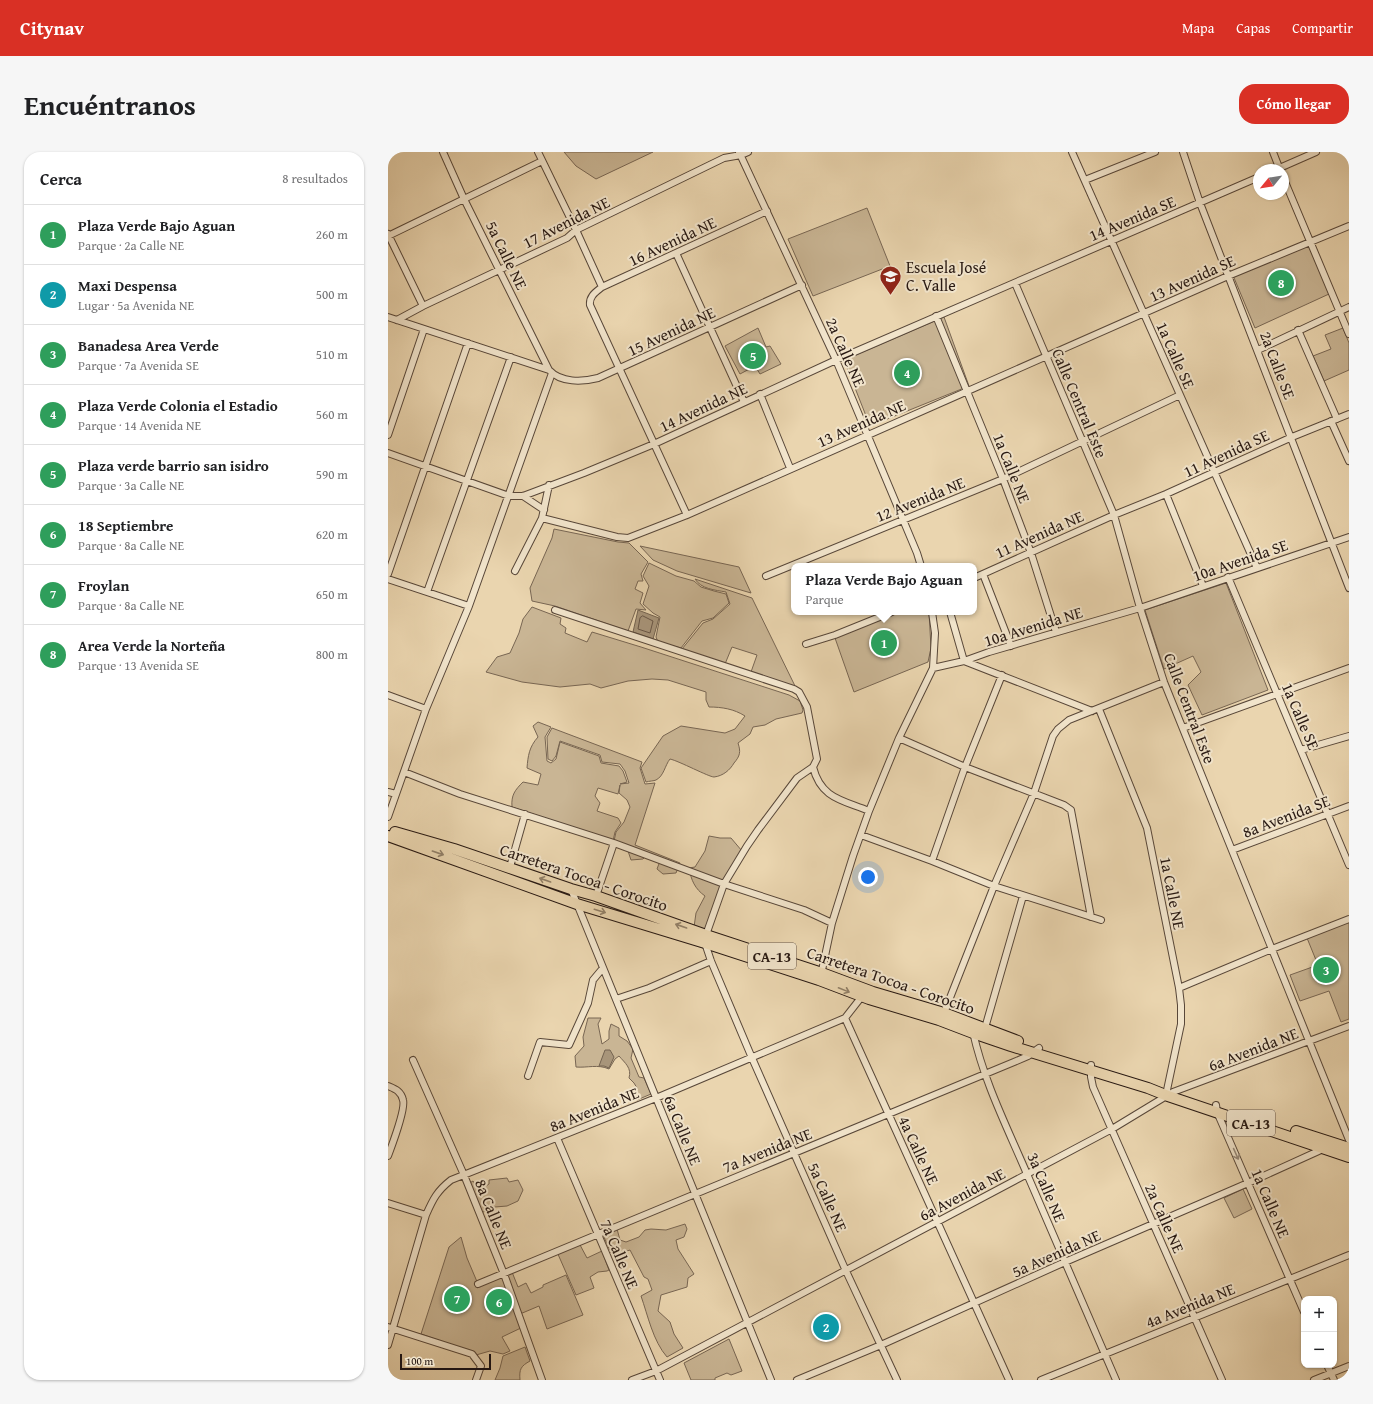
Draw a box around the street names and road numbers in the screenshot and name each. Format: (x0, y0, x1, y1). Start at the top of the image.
street label: 14 Avenida SE (1085, 189, 1179, 247)
street label: 17 Avenida NE (518, 190, 614, 254)
street label: 16 Avenida NE (624, 210, 720, 272)
street label: 5a Calle NE (480, 217, 534, 293)
street label: 13 Avenida SE (1145, 248, 1239, 308)
street label: 15 Avenida NE (623, 300, 719, 362)
street label: 2a Calle NE (820, 313, 872, 391)
street label: 1a Calle SE (1151, 318, 1201, 392)
street label: 2a Calle SE (1254, 328, 1302, 402)
street label: Calle Central Este (1046, 345, 1114, 461)
street label: 14 Avenida NE (655, 376, 751, 438)
street label: 13 Avenida NE (813, 393, 909, 453)
street label: 11 Avenida SE (1179, 423, 1273, 483)
street label: 1a Calle NE (987, 429, 1037, 507)
street label: 12 Avenida NE (872, 470, 968, 528)
street label: 11 Avenida NE (991, 504, 1087, 564)
street label: 10a Avenida SE (1189, 532, 1291, 588)
street label: 10a Avenida NE (981, 600, 1085, 652)
street label: Calle Central Este (1158, 649, 1222, 767)
street label: 1a Calle SE (1276, 679, 1326, 753)
street label: 8a Avenida SE (1239, 788, 1333, 844)
street label: Carretera Tocoa - Corocito (497, 837, 671, 917)
street label: 1a Calle NE (1154, 855, 1192, 931)
street label: Carretera Tocoa - Corocito (804, 940, 978, 1020)
road number: CA-13 (748, 943, 796, 969)
street label: 6a Avenida NE (1205, 1021, 1301, 1077)
street label: 8a Avenida NE (546, 1080, 642, 1138)
street label: 6a Calle NE (658, 1091, 708, 1169)
road number: CA-13 (1227, 1110, 1275, 1136)
street label: 4a Calle NE (893, 1112, 945, 1188)
street label: 7a Avenida NE (719, 1121, 815, 1179)
street label: 3a Calle NE (1022, 1148, 1072, 1226)
street label: 5a Calle NE (802, 1158, 854, 1236)
street label: 6a Avenida NE (915, 1161, 1009, 1227)
street label: 1a Calle NE (1246, 1164, 1296, 1242)
street label: 8a Calle NE (469, 1175, 519, 1253)
street label: 2a Calle NE (1139, 1179, 1191, 1257)
street label: 7a Calle NE (595, 1215, 645, 1293)
street label: 5a Avenida NE (1008, 1223, 1104, 1283)
street label: 4a Avenida NE (1142, 1276, 1238, 1334)

